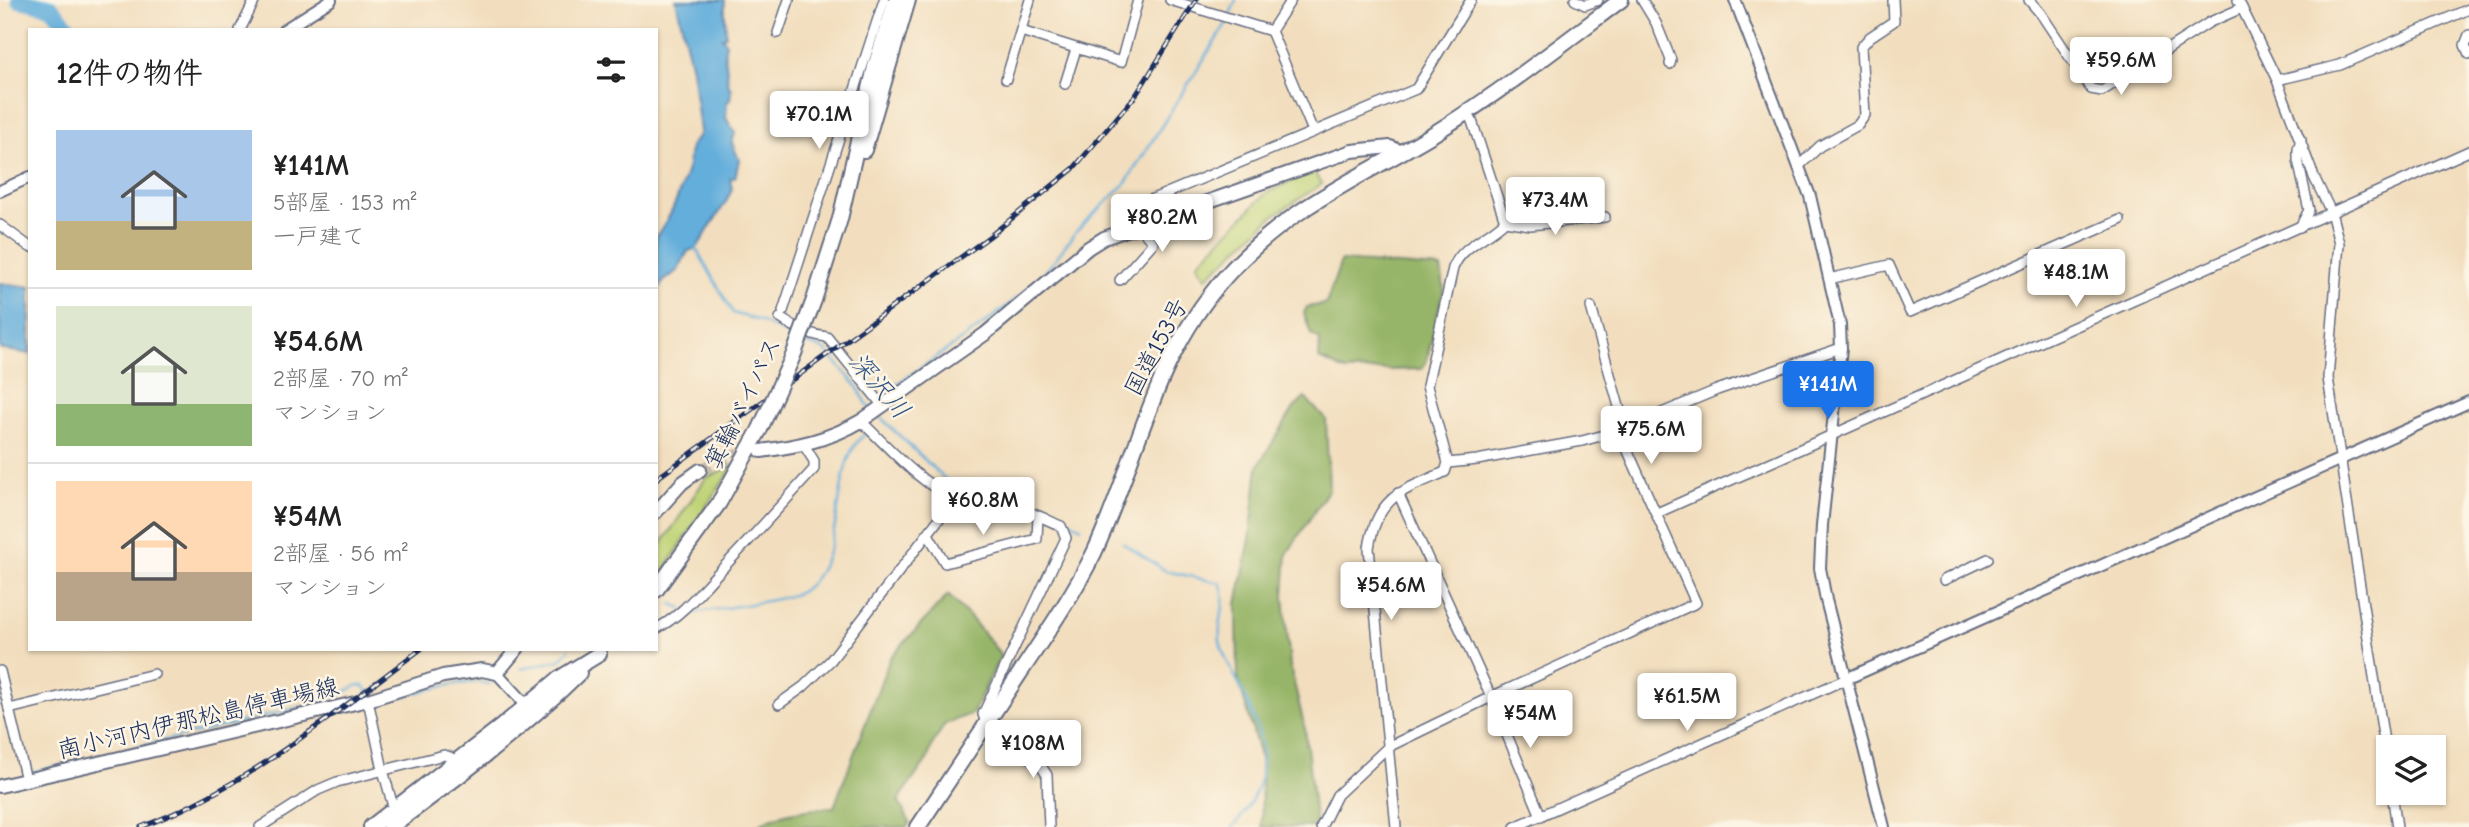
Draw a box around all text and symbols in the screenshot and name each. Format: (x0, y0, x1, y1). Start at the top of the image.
pin: ¥59.6M (2064, 38, 2178, 97)
text: ¥59.6M (2086, 46, 2156, 73)
icon: filters (592, 51, 630, 89)
text: 12件の物件 (56, 56, 203, 91)
pin: ¥70.1M (762, 92, 876, 151)
text: ¥70.1M (786, 100, 852, 127)
text: ¥141M (273, 148, 349, 183)
icon: home (112, 158, 196, 242)
pin: ¥73.4M (1498, 177, 1612, 237)
text: ¥73.4M (1522, 186, 1588, 213)
text: 5部屋 · 153 m² (273, 189, 417, 216)
pin: ¥80.2M (1105, 194, 1219, 254)
text: ¥80.2M (1127, 203, 1197, 230)
text: 一戸建て (273, 223, 365, 250)
pin: ¥48.1M (2019, 250, 2133, 309)
text: ¥48.1M (2043, 258, 2109, 285)
street label: 国道153号 (1119, 293, 1193, 401)
text: ¥54.6M (273, 324, 363, 359)
street label: 箕輪バイパス (699, 332, 787, 474)
icon: home (112, 334, 196, 418)
water label: 深沢川 (842, 347, 916, 425)
pin: ¥141M (1779, 362, 1877, 421)
text: 2部屋 · 70 m² (273, 365, 408, 392)
text: ¥141M (1799, 370, 1857, 397)
text: マンション (273, 399, 387, 426)
pin: ¥75.6M (1594, 406, 1708, 466)
text: ¥75.6M (1617, 415, 1685, 442)
pin: ¥60.8M (926, 477, 1040, 537)
text: ¥60.8M (948, 486, 1018, 513)
text: ¥54M (273, 499, 342, 534)
icon: home (112, 509, 196, 593)
text: 2部屋 · 56 m² (273, 540, 408, 567)
pin: ¥54.6M (1334, 562, 1448, 622)
text: ¥54.6M (1356, 571, 1426, 598)
text: マンション (273, 574, 387, 601)
street label: 南小河内伊那松島停車場線 (55, 672, 341, 764)
pin: ¥61.5M (1630, 674, 1744, 733)
text: ¥61.5M (1653, 682, 1721, 709)
pin: ¥54M (1489, 690, 1571, 750)
text: ¥54M (1504, 699, 1556, 726)
pin: ¥108M (984, 720, 1082, 780)
text: ¥108M (1001, 729, 1065, 756)
map controls (2376, 735, 2446, 805)
button: layers (2376, 735, 2446, 805)

